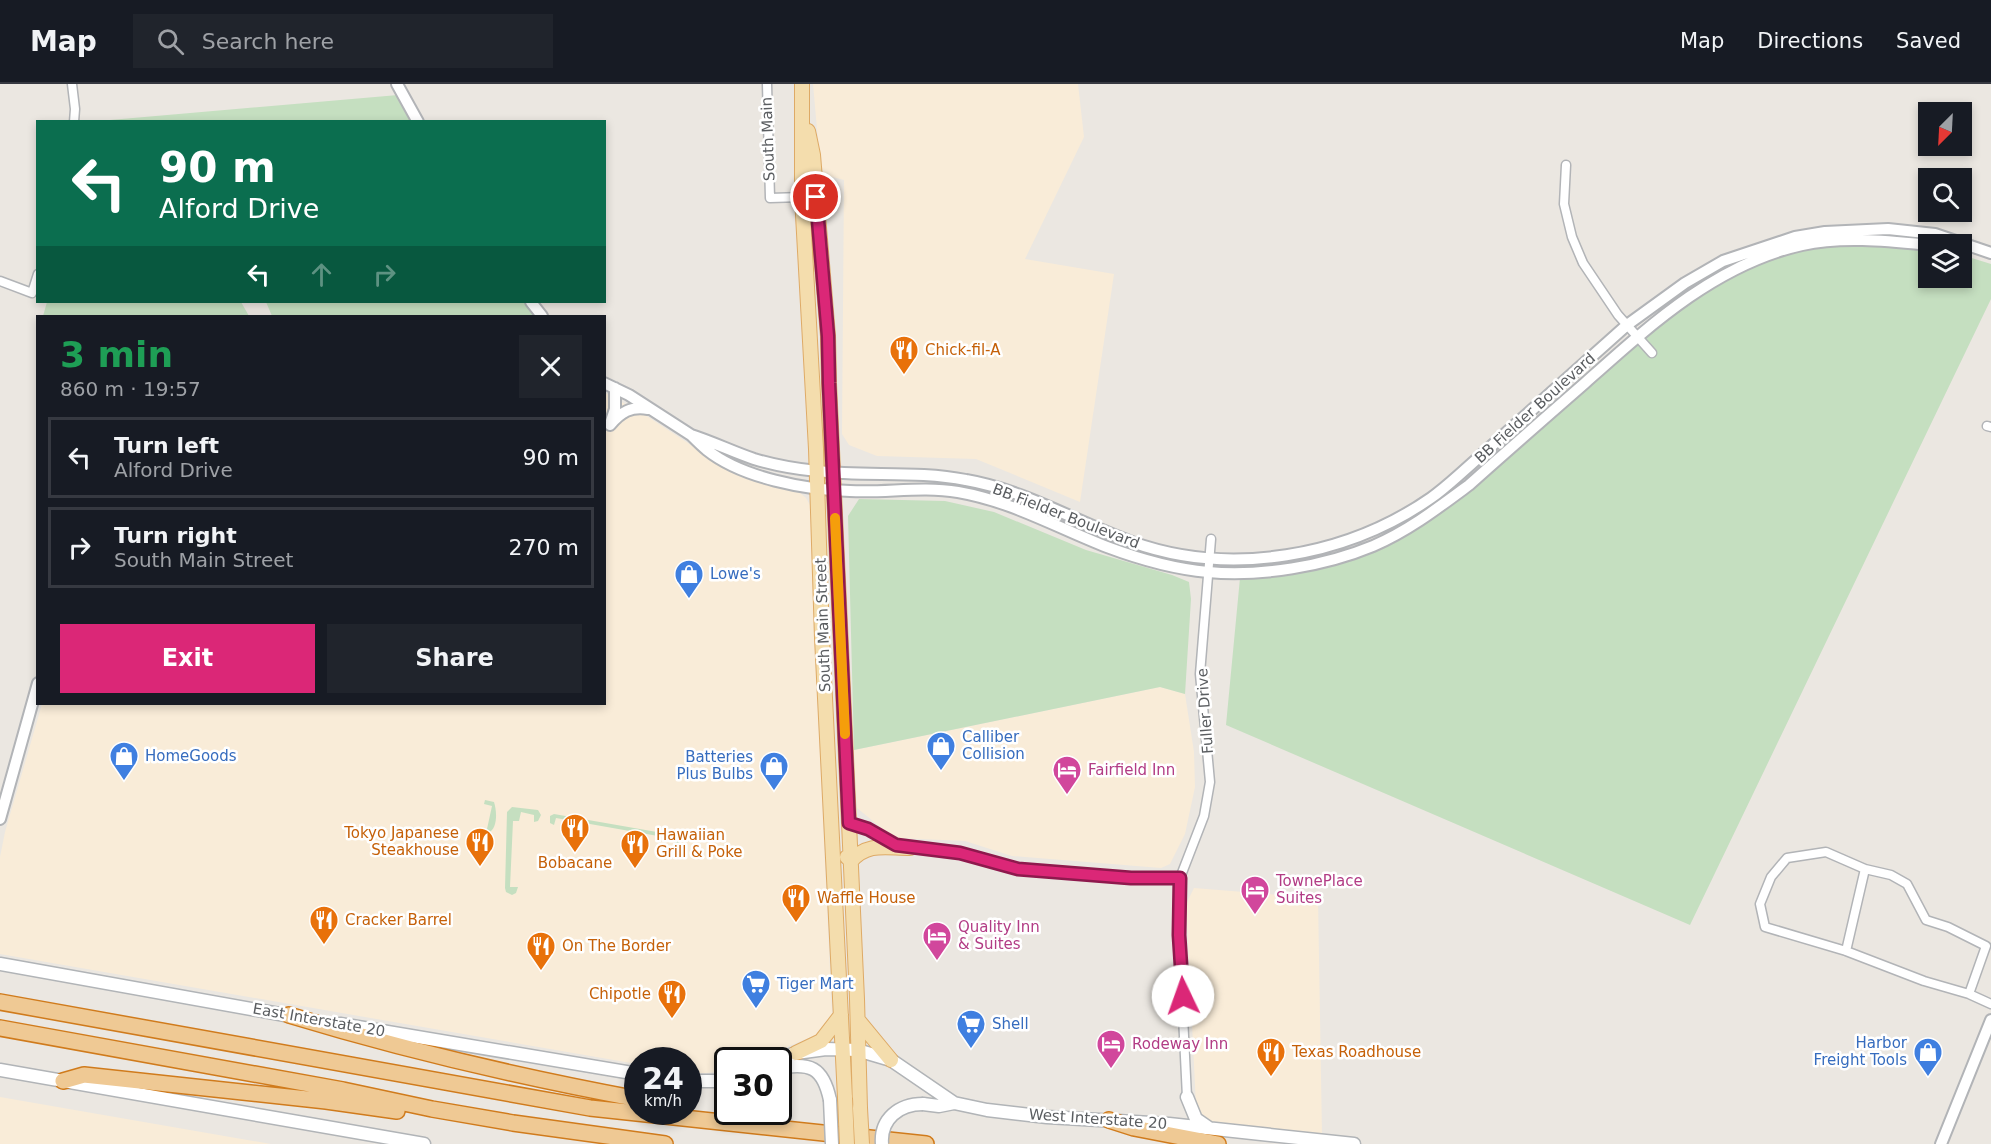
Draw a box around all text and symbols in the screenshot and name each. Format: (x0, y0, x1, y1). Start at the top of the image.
search box (133, 14, 553, 68)
text: Map (30, 25, 97, 58)
icon: search (154, 25, 187, 58)
text: Search here (202, 29, 334, 54)
text: Map (1680, 29, 1724, 53)
text: Directions (1757, 29, 1863, 53)
text: Saved (1896, 29, 1961, 53)
street label: South Main (758, 97, 778, 181)
north arrow (1918, 102, 1972, 156)
map controls (1918, 102, 1972, 288)
text: 90 m (159, 143, 276, 192)
icon: left (60, 144, 138, 222)
button: search (1918, 168, 1972, 222)
pin (790, 171, 841, 222)
icon: arrive (799, 180, 832, 213)
text: Alford Drive (159, 193, 319, 224)
button: layers (1918, 234, 1972, 288)
icon: left (242, 258, 275, 291)
icon: ahead (305, 258, 338, 291)
icon: right (368, 258, 401, 291)
text: 3 min (60, 334, 173, 375)
restaurant icon: Chick-fil-A (888, 334, 920, 376)
button: close (519, 335, 582, 398)
place label: Chick-fil-A (925, 341, 1001, 359)
street label: BB Fielder Boulevard (1471, 349, 1599, 467)
text: 860 m · 19:57 (60, 377, 201, 401)
text: Turn left (114, 433, 219, 458)
icon: left (63, 441, 96, 474)
text: 90 m (523, 445, 579, 470)
text: Alford Drive (114, 458, 233, 482)
street label: BB Fielder Boulevard (990, 480, 1142, 552)
text: Turn right (114, 523, 237, 548)
icon: right (63, 531, 96, 564)
text: 270 m (509, 535, 579, 560)
text: South Main Street (114, 548, 293, 572)
street label: South Main Street (812, 557, 834, 693)
shop icon: Lowe's (673, 558, 705, 600)
place label: Lowe's (710, 565, 761, 583)
button: Exit (60, 624, 315, 693)
button: Share (327, 624, 582, 693)
street label: Fuller Drive (1193, 668, 1217, 754)
place label: Calliber Collision (962, 728, 1025, 763)
shop icon: Calliber Collision (925, 730, 957, 772)
shop icon: HomeGoods (108, 740, 140, 782)
place label: HomeGoods (145, 747, 237, 765)
place label: Batteries Plus Bulbs (676, 748, 753, 783)
shop icon: Batteries Plus Bulbs (758, 750, 790, 792)
hotel icon: Fairfield Inn (1051, 754, 1083, 796)
place label: Fairfield Inn (1088, 761, 1175, 779)
restaurant icon: Bobacane (559, 812, 591, 854)
place label: Tokyo Japanese Steakhouse (343, 824, 459, 859)
restaurant icon: Tokyo Japanese Steakhouse (464, 826, 496, 868)
place label: Hawaiian Grill & Poke (656, 826, 743, 861)
restaurant icon: Hawaiian Grill & Poke (619, 828, 651, 870)
place label: Bobacane (538, 854, 612, 872)
place label: TownePlace Suites (1275, 872, 1363, 907)
hotel icon: TownePlace Suites (1239, 874, 1271, 916)
restaurant icon: Waffle House (780, 882, 812, 924)
place label: Waffle House (817, 889, 916, 907)
restaurant icon: Cracker Barrel (308, 904, 340, 946)
place label: Cracker Barrel (345, 911, 452, 929)
place label: Quality Inn & Suites (958, 918, 1040, 953)
hotel icon: Quality Inn & Suites (921, 920, 953, 962)
restaurant icon: On The Border (525, 930, 557, 972)
place label: On The Border (562, 937, 672, 955)
position arrow (1151, 964, 1215, 1028)
supermarket icon: Tiger Mart (740, 968, 772, 1010)
place label: Tiger Mart (776, 975, 854, 993)
restaurant icon: Chipotle (656, 978, 688, 1020)
place label: Chipotle (589, 985, 651, 1003)
street label: East Interstate 20 (251, 999, 387, 1041)
supermarket icon: Shell (955, 1008, 987, 1050)
place label: Shell (992, 1015, 1029, 1033)
hotel icon: Rodeway Inn (1095, 1028, 1127, 1070)
place label: Harbor Freight Tools (1814, 1034, 1908, 1069)
place label: Rodeway Inn (1132, 1035, 1228, 1053)
restaurant icon: Texas Roadhouse (1255, 1036, 1287, 1078)
shop icon: Harbor Freight Tools (1912, 1036, 1944, 1078)
place label: Texas Roadhouse (1291, 1043, 1421, 1061)
speed limit sign: 30 (714, 1047, 792, 1125)
text: 24 (642, 1061, 684, 1096)
text: km/h (644, 1092, 682, 1110)
street label: West Interstate 20 (1028, 1105, 1168, 1133)

